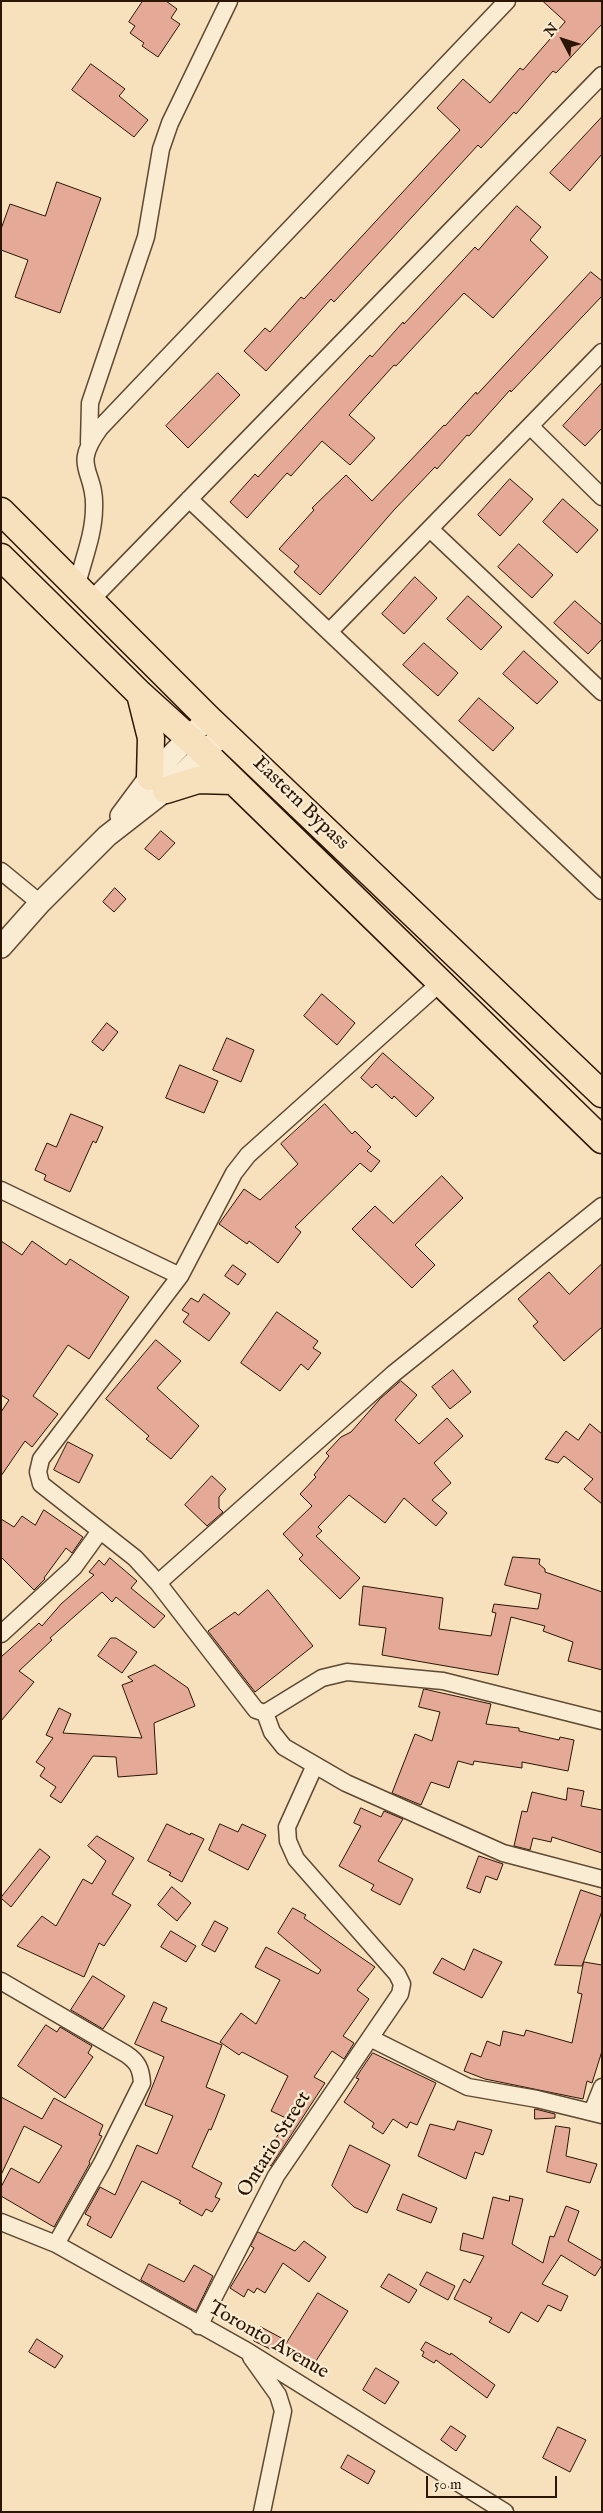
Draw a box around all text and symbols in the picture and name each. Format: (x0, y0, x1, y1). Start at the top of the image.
north arrow (538, 15, 588, 65)
text: N (541, 20, 562, 41)
street label: Eastern Bypass (247, 752, 353, 856)
street label: Ontario Street (233, 2088, 317, 2202)
street label: Toronto Avenue (203, 2297, 333, 2385)
scale bar (428, 2466, 559, 2498)
text: 50 m (434, 2475, 462, 2494)

